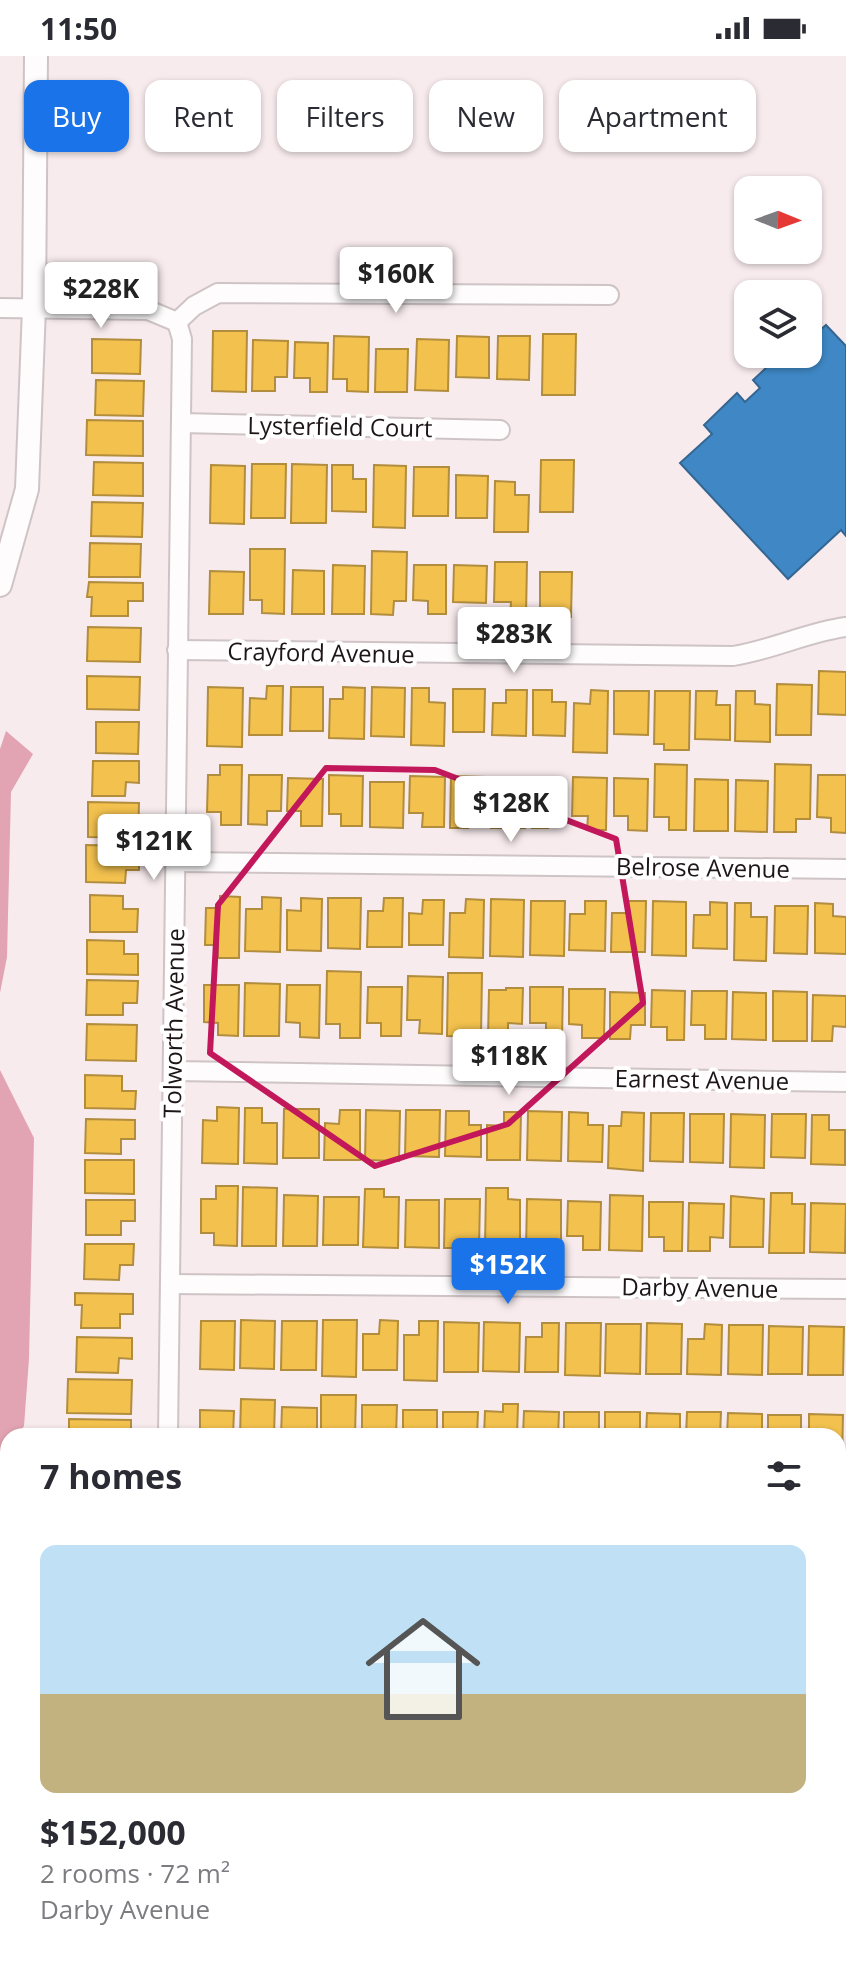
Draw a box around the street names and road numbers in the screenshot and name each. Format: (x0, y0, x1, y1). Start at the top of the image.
street label: Lysterfield Court (247, 408, 433, 444)
street label: Crayford Avenue (227, 634, 415, 670)
street label: Belrose Avenue (616, 849, 790, 885)
street label: Tolworth Avenue (155, 928, 191, 1118)
street label: Earnest Avenue (614, 1061, 790, 1097)
street label: Darby Avenue (621, 1269, 779, 1305)

